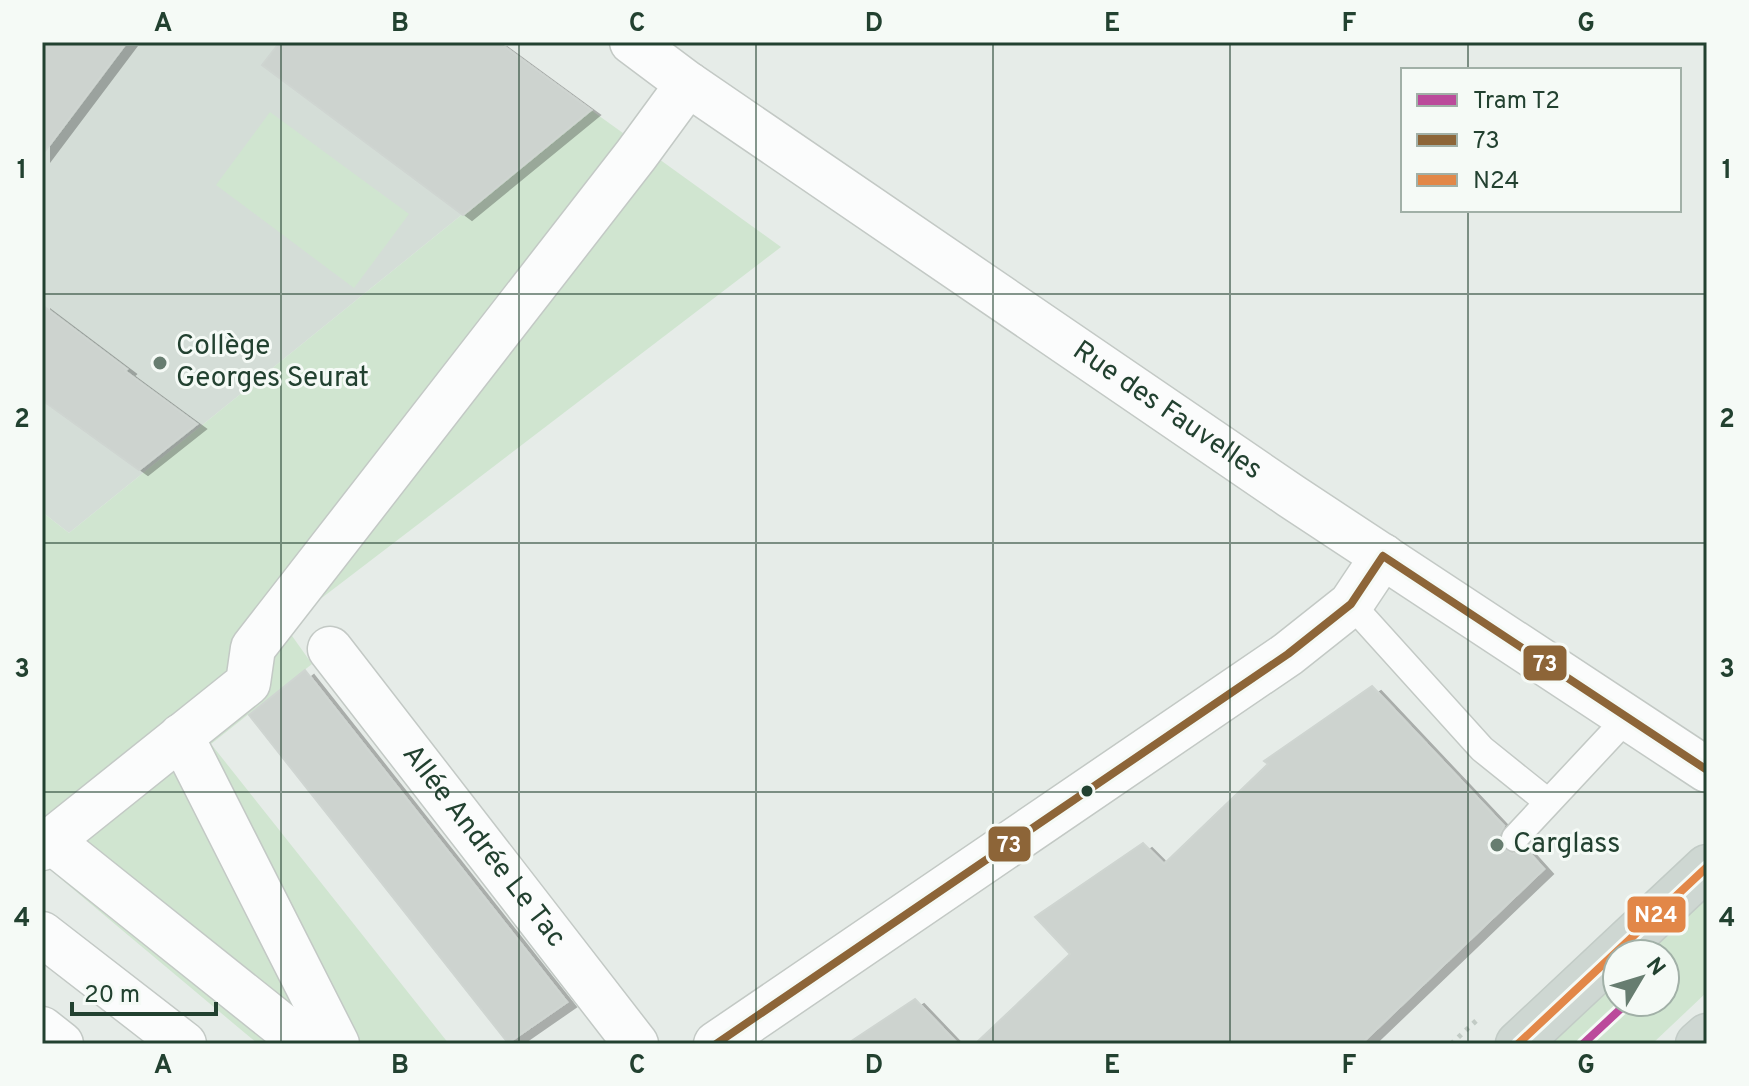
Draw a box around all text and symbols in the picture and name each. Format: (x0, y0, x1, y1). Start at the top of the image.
text: A (154, 8, 172, 41)
text: B (391, 8, 409, 41)
text: C (629, 8, 645, 41)
text: D (865, 8, 883, 41)
text: E (1104, 8, 1120, 41)
text: F (1342, 8, 1357, 41)
text: G (1577, 8, 1595, 41)
legend (1401, 68, 1681, 212)
text: Tram T2 (1473, 87, 1560, 117)
text: 73 (1473, 127, 1500, 157)
text: 1 (17, 155, 27, 188)
text: 1 (1722, 155, 1732, 188)
text: N24 (1473, 167, 1519, 197)
place label: Collège Georges Seurat (176, 329, 369, 397)
street label: Rue des Fauvelles (1065, 334, 1269, 489)
marker: Collège Georges Seurat (151, 354, 169, 372)
text: 2 (14, 404, 30, 437)
text: 2 (1719, 404, 1735, 437)
line badge: 73 (1522, 644, 1568, 682)
text: 73 (1533, 652, 1557, 679)
text: 3 (14, 654, 30, 687)
text: 3 (1719, 654, 1735, 687)
street label: Allée Andrée Le Tac (393, 738, 573, 955)
unlabelled marker (1079, 783, 1095, 799)
line badge: 73 (987, 825, 1032, 863)
place label: Carglass (1513, 827, 1621, 863)
text: 73 (997, 833, 1021, 860)
marker: Carglass (1488, 836, 1506, 854)
line badge: N24 (1626, 895, 1687, 934)
text: 4 (14, 903, 30, 936)
text: N24 (1634, 903, 1678, 930)
text: 4 (1719, 903, 1735, 936)
north arrow (1601, 938, 1681, 1018)
text: N (1639, 953, 1670, 982)
scale bar (72, 966, 216, 1016)
text: 20 m (84, 981, 140, 1011)
text: A (154, 1050, 172, 1083)
text: B (391, 1050, 409, 1083)
text: C (629, 1050, 645, 1083)
text: D (865, 1050, 883, 1083)
text: E (1104, 1050, 1120, 1083)
text: F (1342, 1050, 1357, 1083)
text: G (1577, 1050, 1595, 1083)

